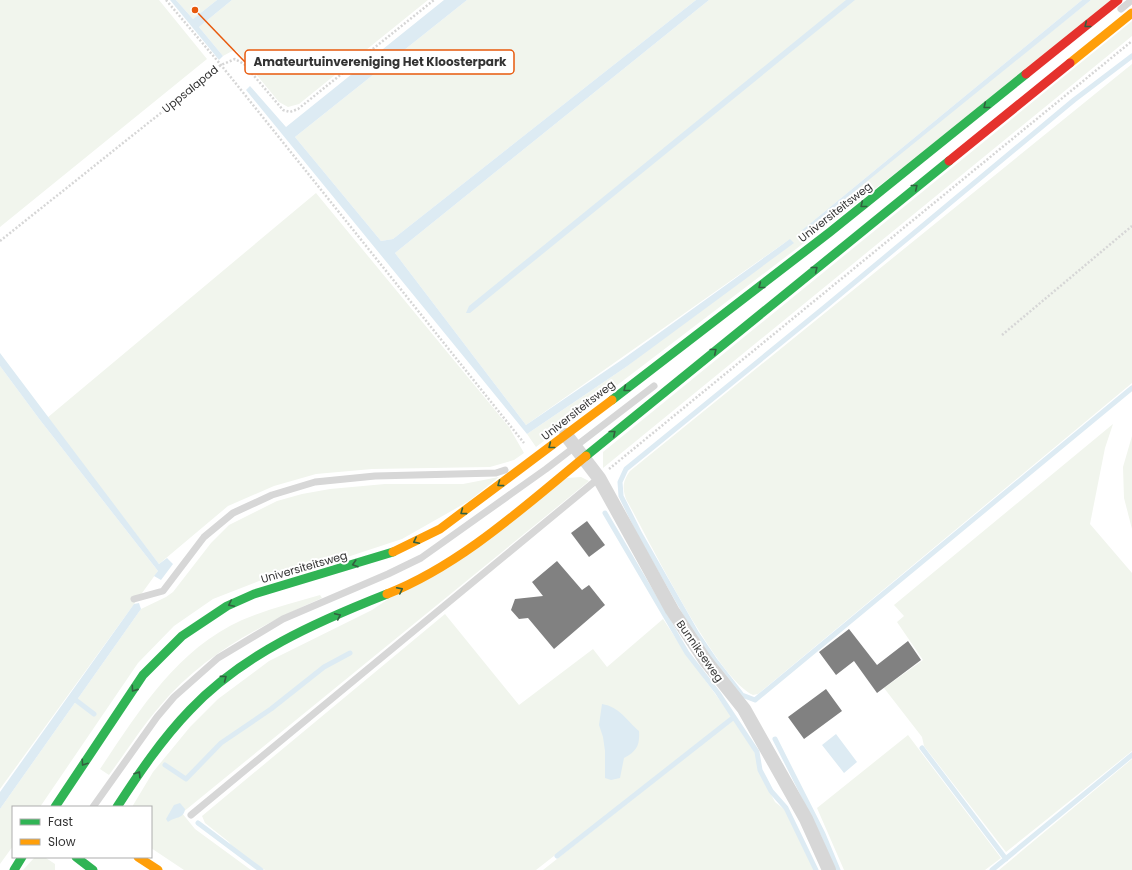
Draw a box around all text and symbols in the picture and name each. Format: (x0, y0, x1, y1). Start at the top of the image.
one-way arrow (1085, 20, 1092, 27)
callout: Amateurtuinvereniging Het Kloosterpark (245, 50, 514, 74)
text: Amateurtuinvereniging Het Kloosterpark (253, 53, 507, 70)
street label: Uppsalapad (159, 61, 221, 117)
one-way arrow (984, 102, 991, 109)
street label: Universiteitsweg (795, 178, 875, 246)
one-way arrow (911, 184, 918, 191)
one-way arrow (861, 201, 868, 208)
one-way arrow (810, 267, 817, 274)
one-way arrow (759, 281, 766, 288)
one-way arrow (709, 349, 716, 356)
street label: Universiteitsweg (538, 376, 618, 444)
one-way arrow (623, 384, 630, 391)
one-way arrow (609, 431, 616, 438)
one-way arrow (548, 442, 555, 449)
one-way arrow (497, 480, 504, 487)
one-way arrow (460, 507, 467, 515)
one-way arrow (413, 536, 420, 544)
street label: Universiteitsweg (259, 547, 349, 587)
one-way arrow (351, 559, 358, 568)
one-way arrow (396, 587, 403, 594)
one-way arrow (228, 599, 235, 607)
one-way arrow (333, 613, 341, 621)
street label: Bunnikseweg (673, 617, 727, 685)
one-way arrow (220, 675, 227, 683)
one-way arrow (132, 684, 139, 691)
one-way arrow (81, 759, 89, 766)
one-way arrow (133, 771, 140, 778)
legend (12, 806, 152, 858)
text: Fast (48, 813, 73, 830)
text: Slow (48, 833, 76, 850)

